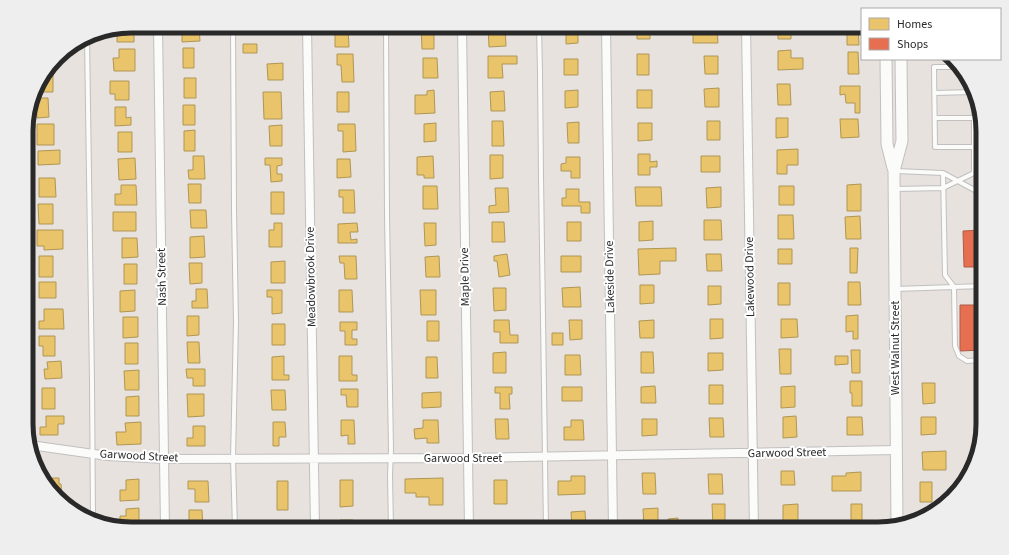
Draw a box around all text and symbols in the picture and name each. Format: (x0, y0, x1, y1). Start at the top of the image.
legend (861, 8, 1001, 60)
text: Homes (897, 16, 932, 33)
text: Shops (897, 36, 928, 53)
street label: Meadowbrook Drive (302, 227, 320, 327)
street label: Lakewood Drive (741, 237, 759, 317)
street label: Lakeside Drive (601, 241, 619, 313)
street label: Maple Drive (456, 247, 474, 307)
street label: Nash Street (153, 248, 171, 306)
street label: West Walnut Street (887, 301, 904, 395)
street label: Garwood Street (748, 444, 826, 462)
street label: Garwood Street (99, 445, 179, 467)
street label: Garwood Street (424, 450, 502, 467)

